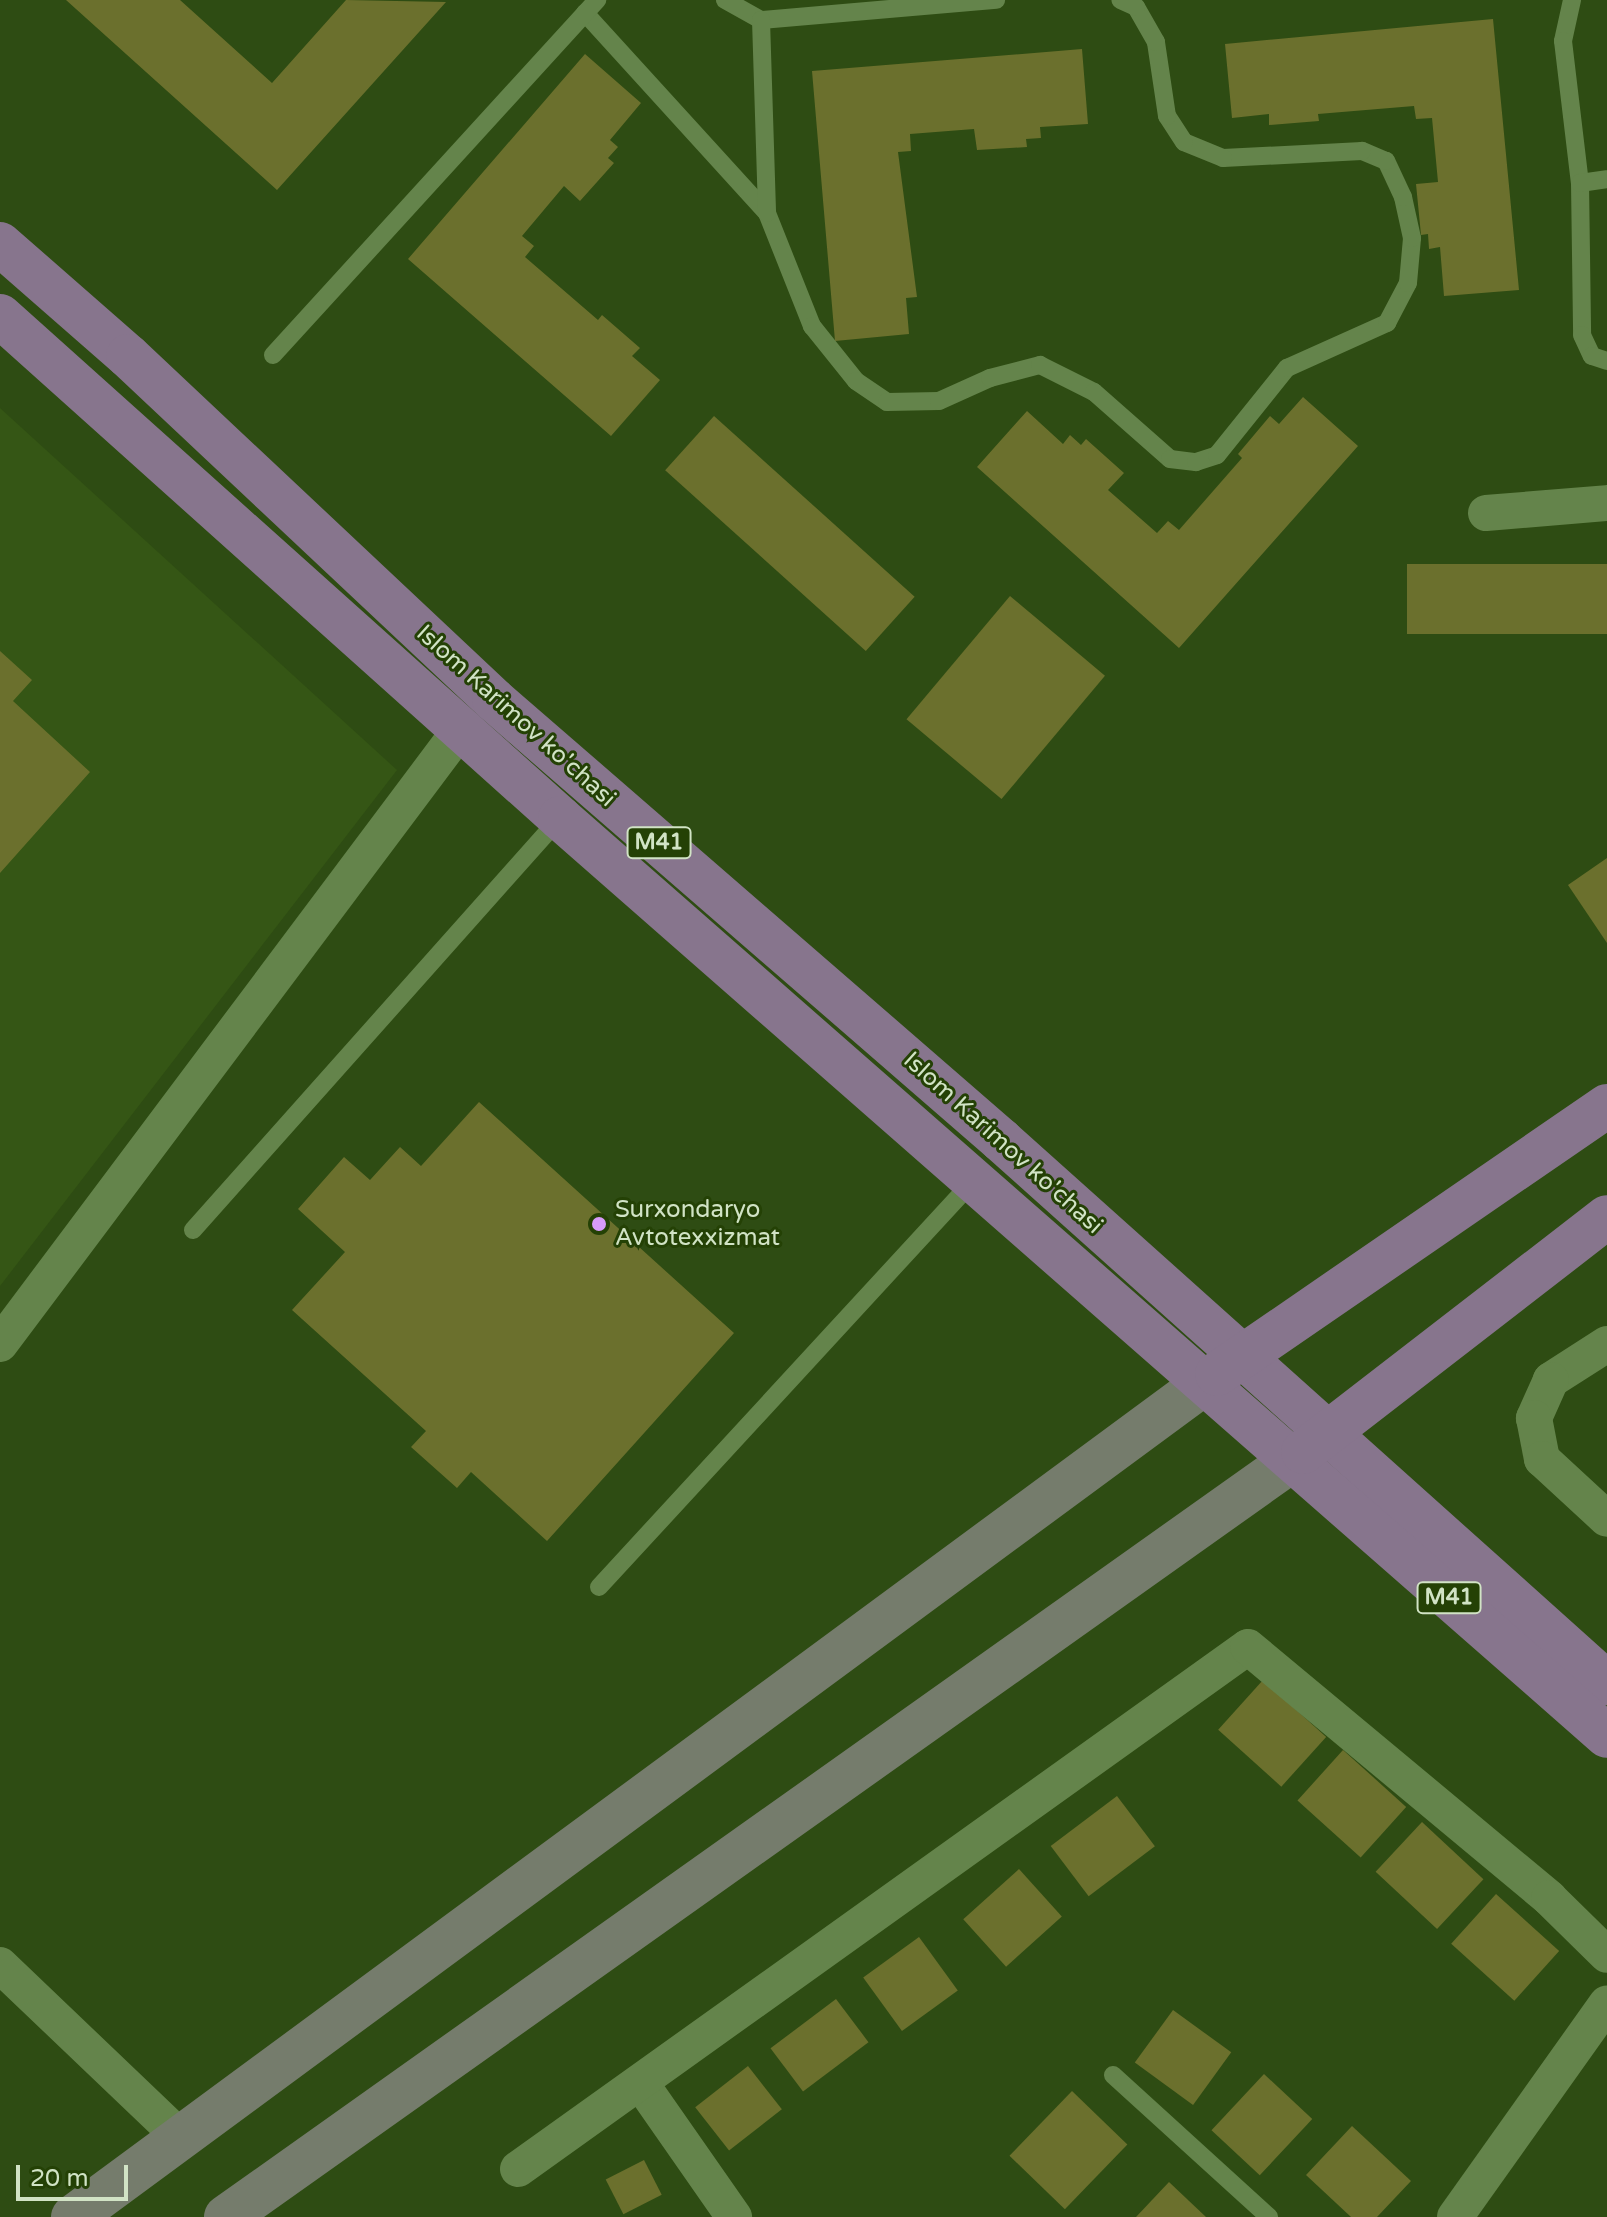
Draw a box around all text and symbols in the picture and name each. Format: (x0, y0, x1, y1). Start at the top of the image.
street label: Islom Karimov ko'chasi (411, 619, 621, 813)
road number: M41 (625, 825, 693, 861)
street label: Islom Karimov ko'chasi (898, 1046, 1108, 1240)
place label: Surxondaryo Avtotexxizmat (615, 1196, 780, 1252)
marker: Surxondaryo Avtotexxizmat (590, 1215, 608, 1233)
road number: M41 (1415, 1580, 1483, 1616)
scale bar (20, 2149, 132, 2199)
text: 20 m (30, 2164, 88, 2193)

